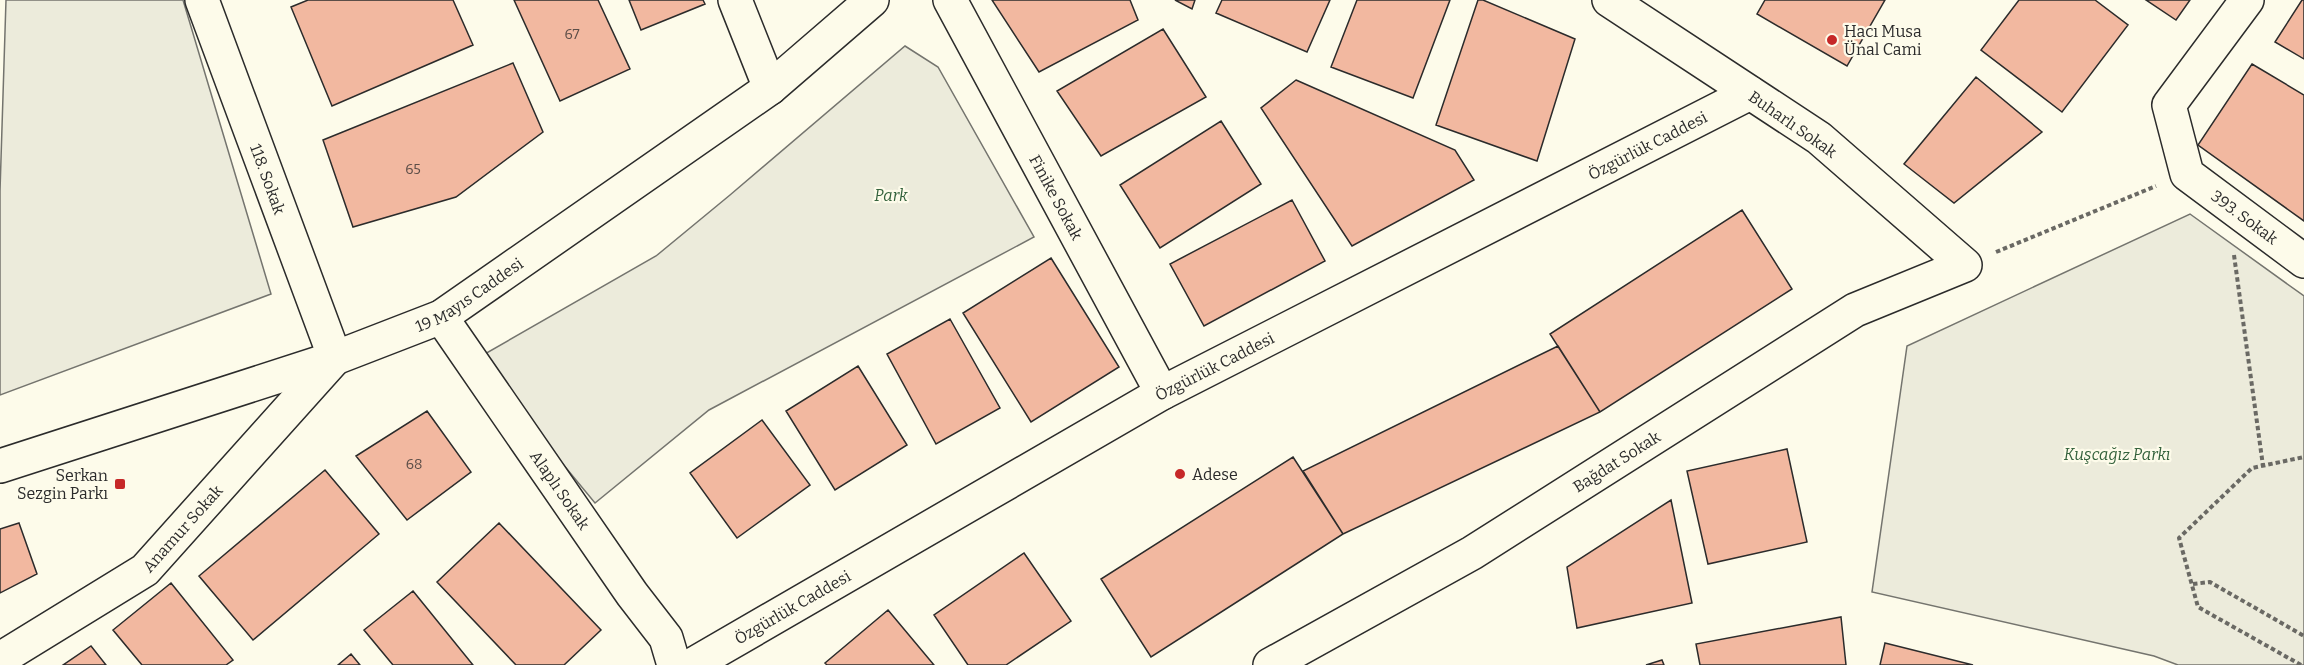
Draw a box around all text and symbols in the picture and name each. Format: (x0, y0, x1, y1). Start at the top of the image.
place label: Hacı Musa Ünal Cami (1844, 22, 1922, 59)
house number: 67 (564, 26, 580, 43)
marker: Hacı Musa Ünal Cami (1825, 33, 1839, 47)
street label: Buharlı Sokak (1745, 87, 1840, 162)
street label: Özgürlük Caddesi (1585, 107, 1711, 184)
street label: 118. Sokak (246, 141, 289, 217)
street label: Finike Sokak (1025, 152, 1087, 243)
house number: 65 (405, 161, 421, 178)
park label: Park (874, 186, 908, 205)
street label: 393. Sokak (2207, 186, 2281, 248)
street label: 19 Mayıs Caddesi (413, 254, 527, 336)
street label: Özgürlük Caddesi (1152, 328, 1278, 405)
street label: Bağdat Sokak (1570, 427, 1664, 496)
park label: Kuşcağız Parkı (2064, 445, 2170, 464)
street label: Alaplı Sokak (526, 447, 594, 533)
house number: 68 (406, 456, 422, 473)
place label: Adese (1192, 465, 1238, 484)
place label: Serkan Sezgin Parkı (17, 466, 108, 503)
marker: Adese (1173, 467, 1187, 481)
marker: Serkan Sezgin Parkı (113, 477, 127, 491)
street label: Anamur Sokak (139, 481, 227, 576)
street label: Özgürlük Caddesi (731, 566, 854, 648)

